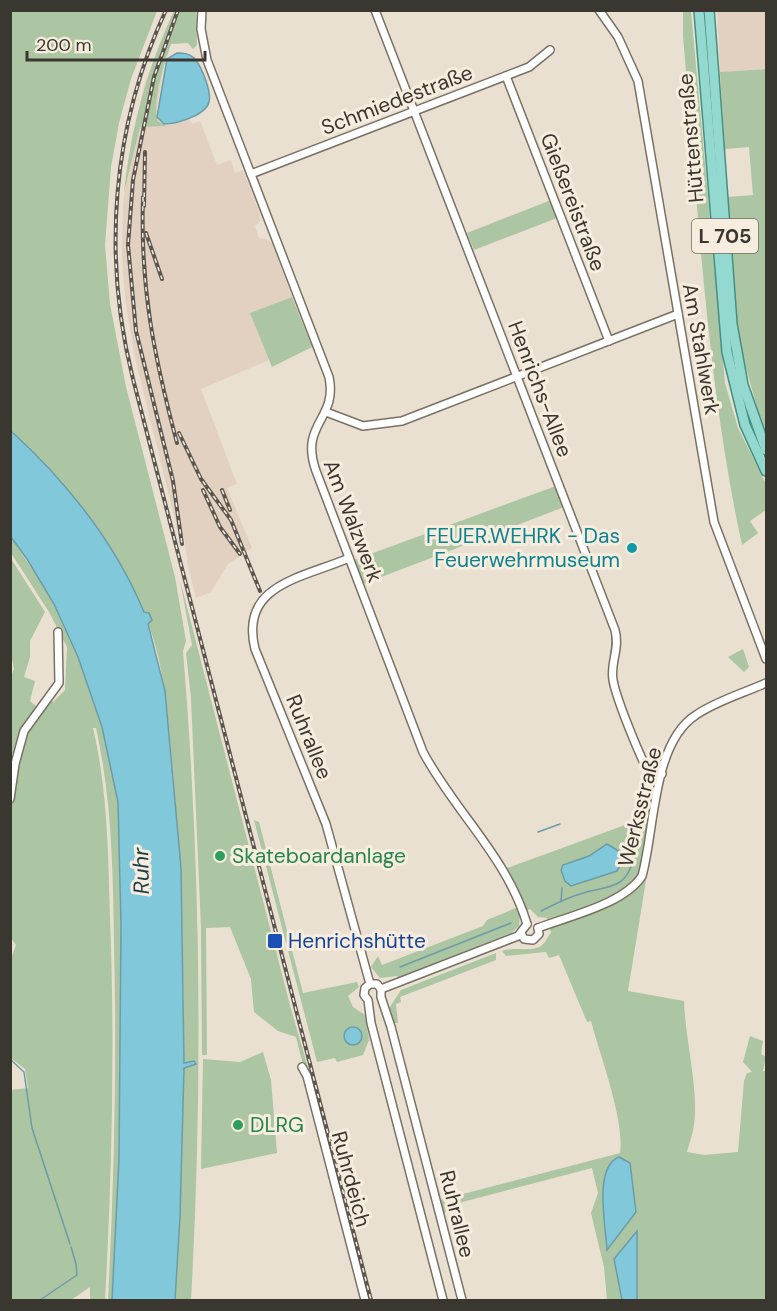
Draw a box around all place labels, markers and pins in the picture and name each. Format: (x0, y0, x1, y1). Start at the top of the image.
place label: FEUER.WEHRK - Das Feuerwehrmuseum (426, 522, 620, 574)
marker: FEUER.WEHRK - Das Feuerwehrmuseum (625, 541, 639, 555)
place label: Skateboardanlage (232, 842, 406, 870)
marker: Skateboardanlage (213, 849, 227, 863)
place label: Henrichshütte (288, 927, 426, 955)
marker: Henrichshütte (266, 932, 284, 950)
place label: DLRG (250, 1111, 304, 1139)
marker: DLRG (231, 1118, 245, 1132)

